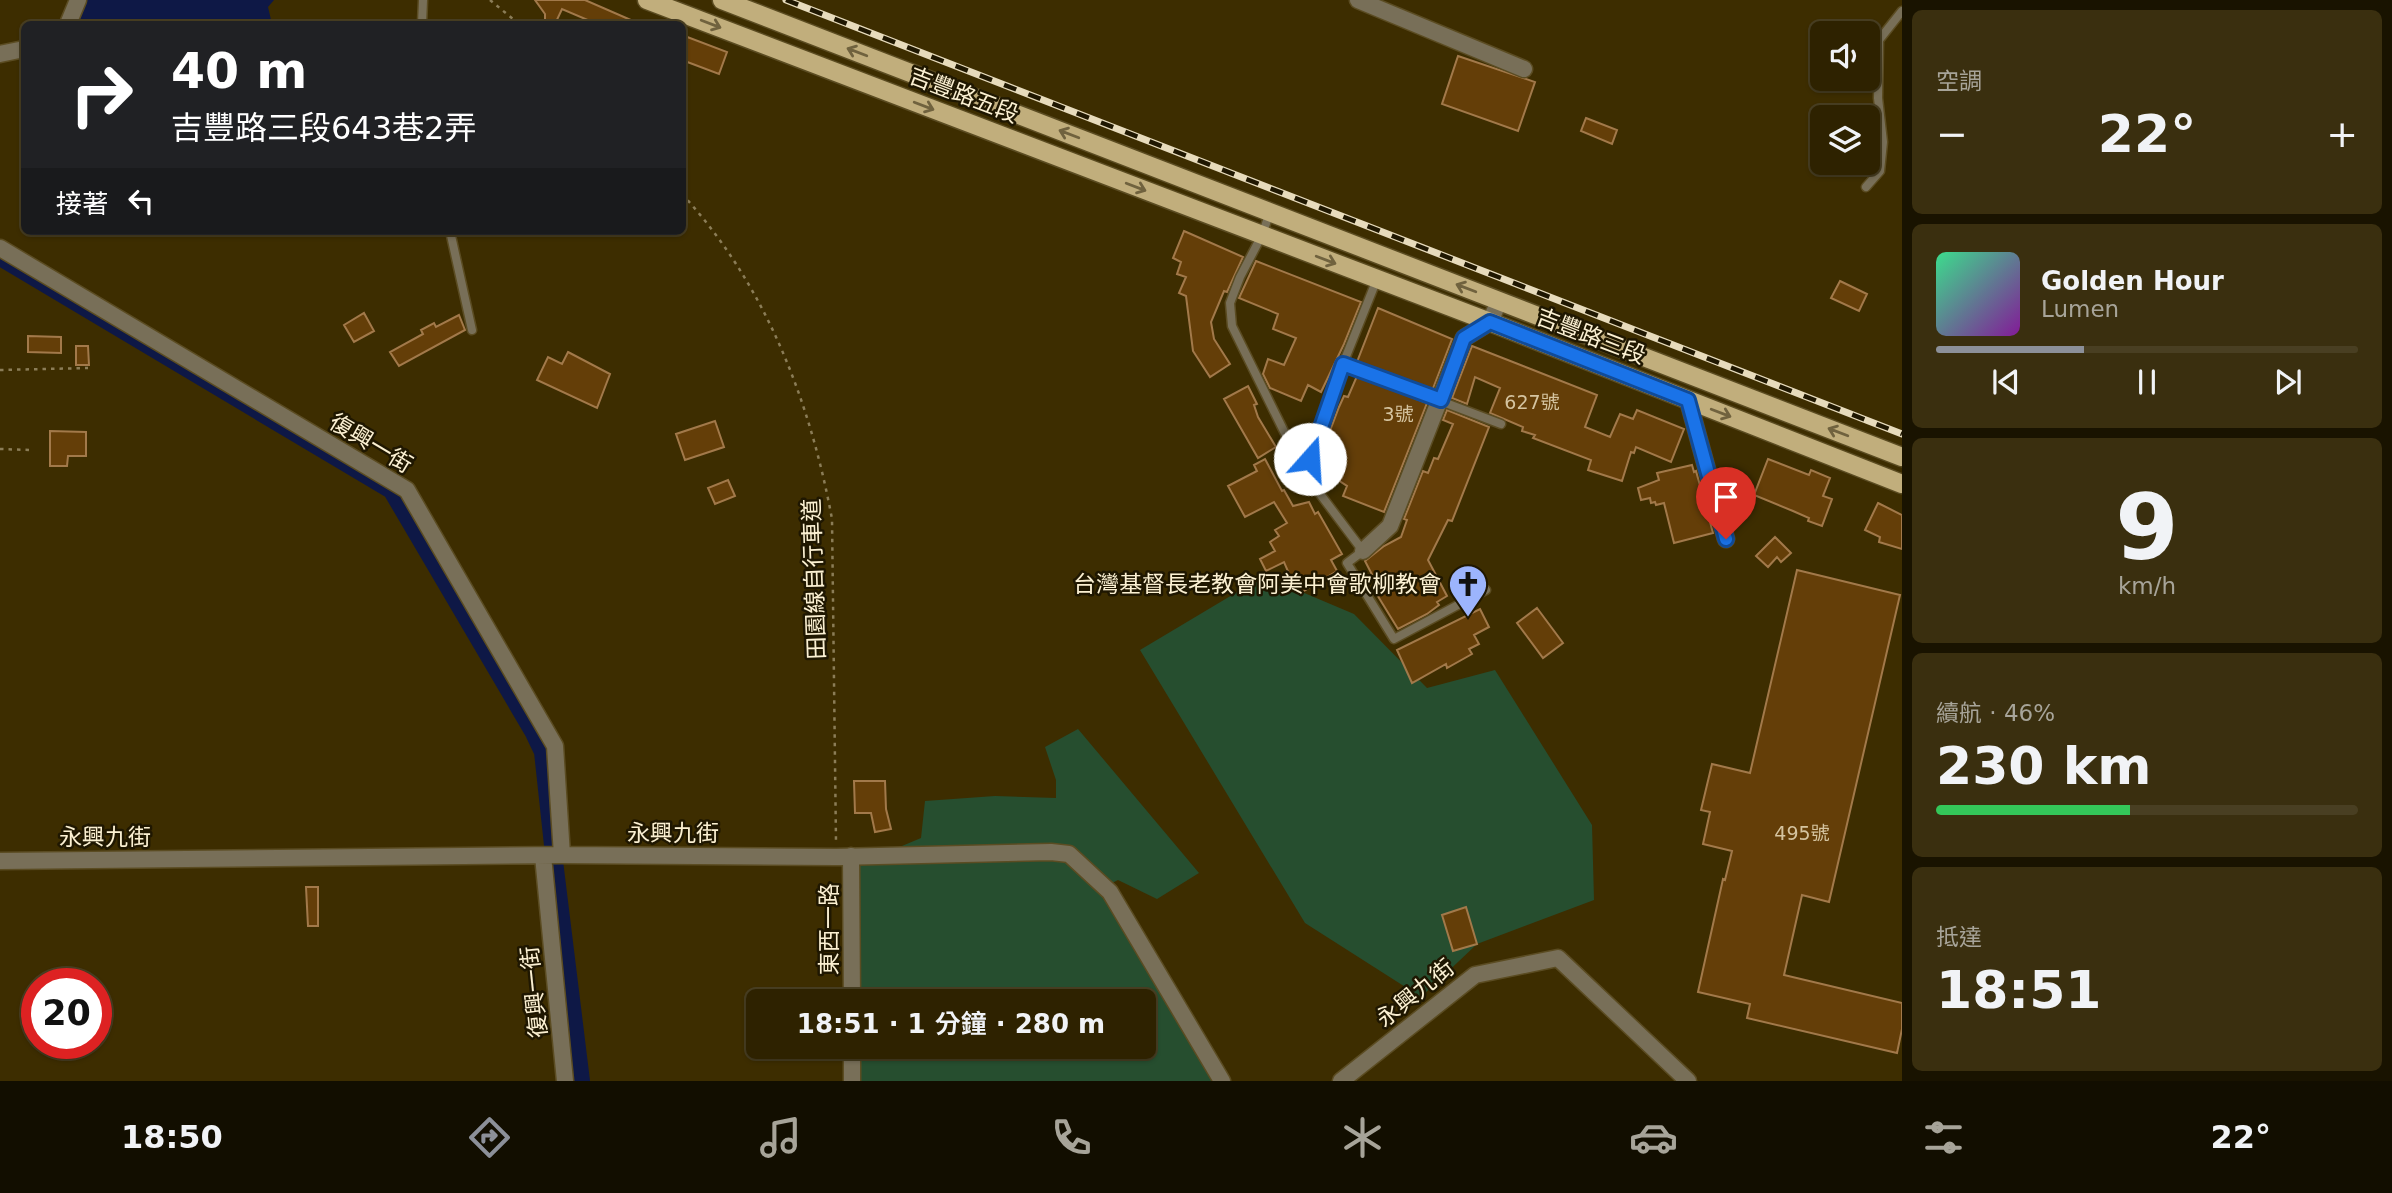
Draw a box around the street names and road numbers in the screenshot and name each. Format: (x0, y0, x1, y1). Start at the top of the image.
street label: 吉豐路五段 (906, 62, 1022, 128)
street label: 吉豐路三段 (1533, 303, 1649, 369)
street label: 復興一街 (325, 408, 417, 478)
street label: 田園線自行車道 (798, 498, 830, 660)
street label: 永興九街 (627, 820, 719, 846)
street label: 永興九街 (59, 824, 151, 850)
street label: 東西一路 (816, 883, 842, 975)
street label: 復興一街 (516, 945, 552, 1039)
street label: 永興九街 (1371, 954, 1459, 1032)

